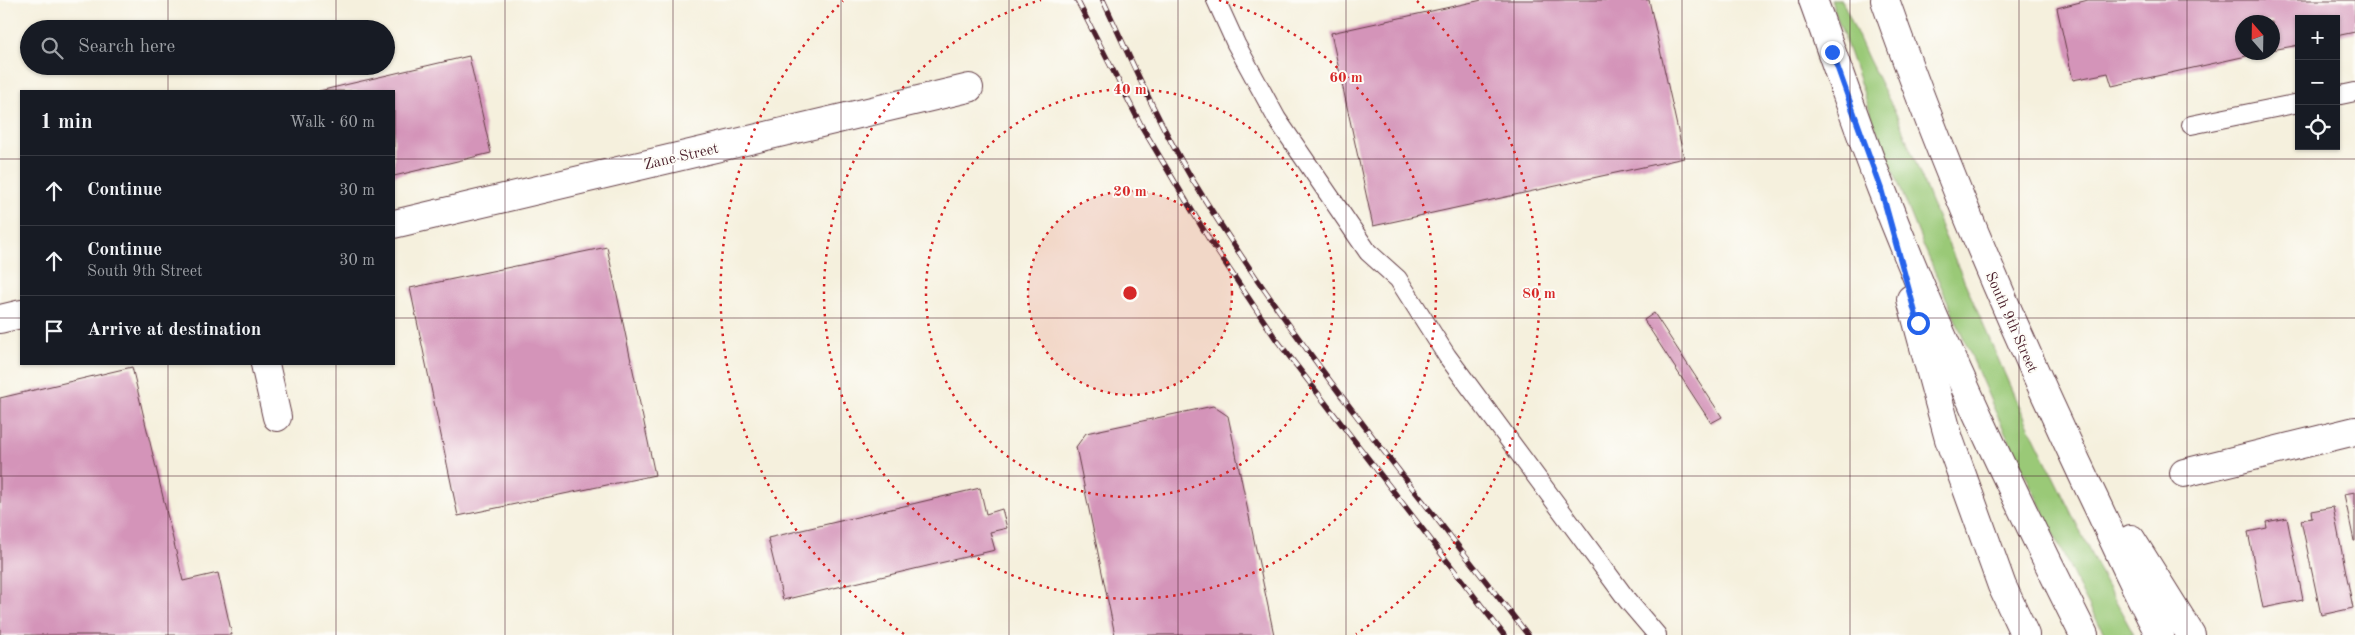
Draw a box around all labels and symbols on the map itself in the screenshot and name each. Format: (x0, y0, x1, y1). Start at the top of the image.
north arrow (2235, 15, 2280, 60)
route end (1821, 41, 1844, 64)
text: 60 m (1329, 71, 1363, 86)
text: 40 m (1113, 83, 1147, 98)
street label: Zane Street (643, 142, 720, 173)
text: 20 m (1113, 185, 1147, 200)
street label: South 9th Street (1982, 270, 2040, 375)
centre of rings (1121, 284, 1139, 302)
text: 80 m (1522, 287, 1556, 302)
route start (1907, 312, 1930, 335)

